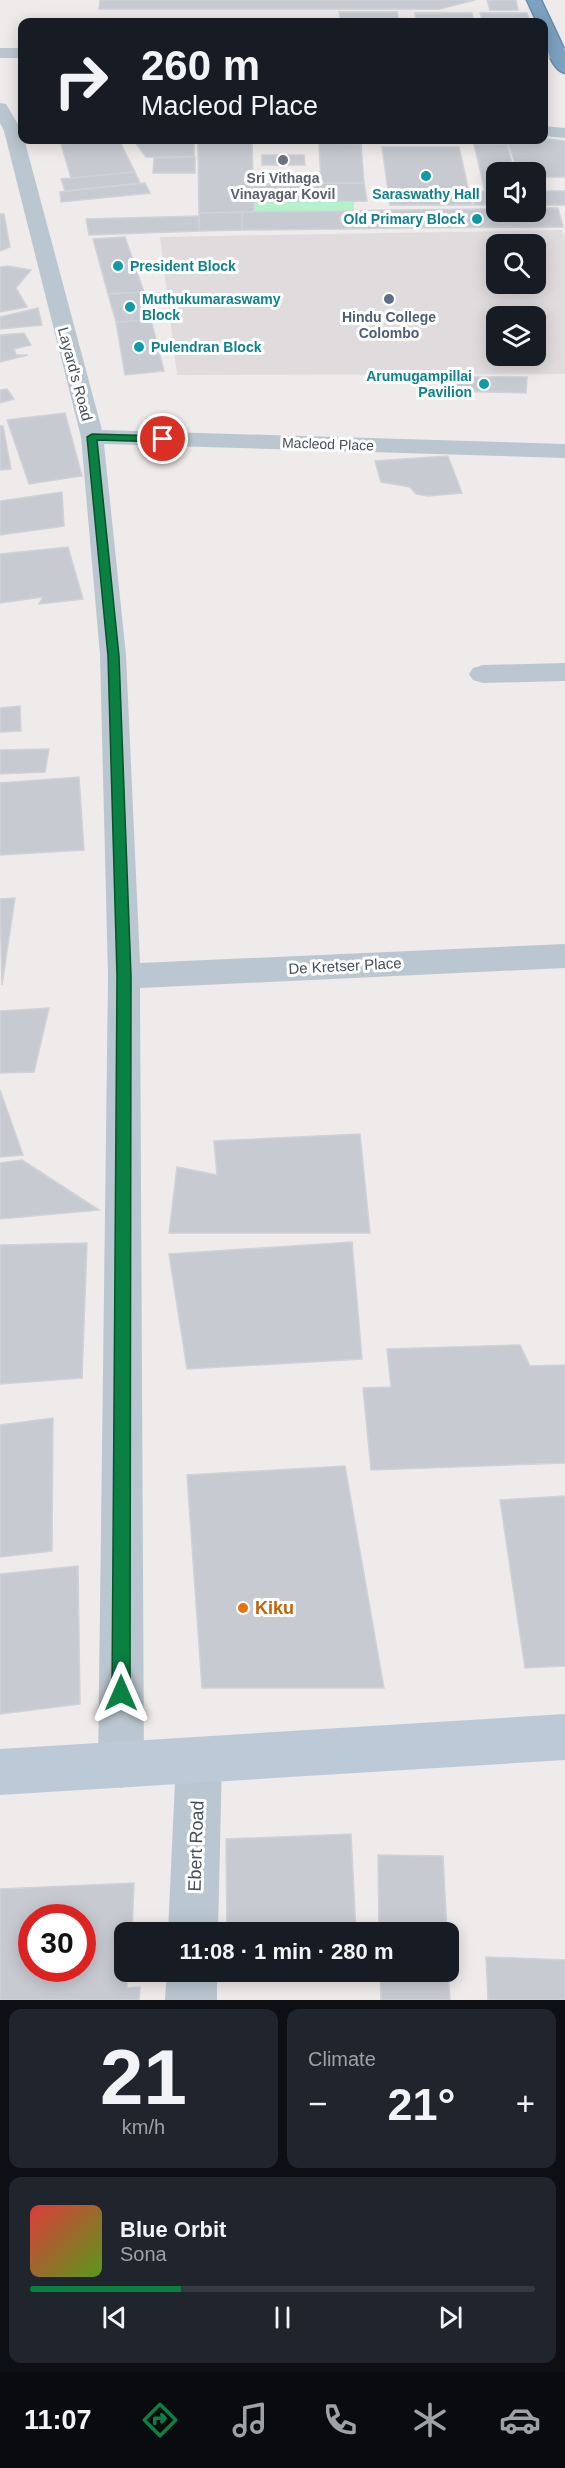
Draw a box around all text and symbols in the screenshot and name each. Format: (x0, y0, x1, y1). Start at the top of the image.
icon: right (42, 42, 120, 120)
text: 260 m (141, 42, 260, 89)
text: Macleod Place (141, 91, 318, 121)
marker: Sri Vithaga Vinayagar Kovil (276, 153, 290, 167)
map controls (486, 162, 546, 366)
button: sound (486, 162, 546, 222)
marker: Saraswathy Hall (419, 169, 433, 183)
place label: Sri Vithaga Vinayagar Kovil (231, 170, 335, 202)
place label: Saraswathy Hall (372, 186, 480, 202)
place label: Old Primary Block (344, 211, 465, 227)
marker: Old Primary Block (470, 212, 484, 226)
button: search (486, 234, 546, 294)
place label: President Block (130, 258, 236, 274)
marker: President Block (111, 259, 125, 273)
place label: Muthukumaraswamy Block (142, 291, 281, 323)
marker: Hindu College Colombo (382, 292, 396, 306)
marker: Muthukumaraswamy Block (123, 300, 137, 314)
button: layers (486, 306, 546, 366)
place label: Hindu College Colombo (342, 309, 436, 341)
street label: Layard's Road (55, 325, 96, 423)
place label: Pulendran Block (151, 339, 262, 355)
marker: Pulendran Block (132, 340, 146, 354)
place label: Arumugampillai Pavilion (366, 368, 472, 400)
marker: Arumugampillai Pavilion (477, 377, 491, 391)
pin (137, 413, 188, 464)
icon: arrive (146, 422, 179, 455)
street label: Macleod Place (282, 434, 374, 454)
street label: De Kretser Place (288, 954, 402, 977)
place label: Kiku (255, 1598, 294, 1618)
marker: Kiku (236, 1601, 250, 1615)
position arrow (89, 1661, 153, 1725)
street label: Ebert Road (184, 1800, 208, 1892)
speed limit sign: 30 (18, 1904, 96, 1982)
text: 11:08 · 1 min · 280 m (180, 1939, 394, 1964)
text: 21 (100, 2033, 187, 2121)
text: Climate (308, 2048, 376, 2070)
text: 21° (387, 2079, 456, 2130)
text: − (308, 2085, 327, 2122)
text: + (516, 2085, 535, 2122)
text: km/h (122, 2116, 165, 2138)
text: Blue Orbit (120, 2217, 226, 2242)
text: Sona (120, 2243, 167, 2265)
icon: previous (98, 2301, 131, 2334)
icon: pause (266, 2301, 299, 2334)
icon: next (434, 2301, 467, 2334)
icon: directions (139, 2399, 181, 2441)
icon: music (229, 2399, 271, 2441)
icon: phone (319, 2399, 361, 2441)
icon: climate (409, 2399, 451, 2441)
icon: car (499, 2399, 541, 2441)
text: 11:07 (24, 2405, 92, 2435)

